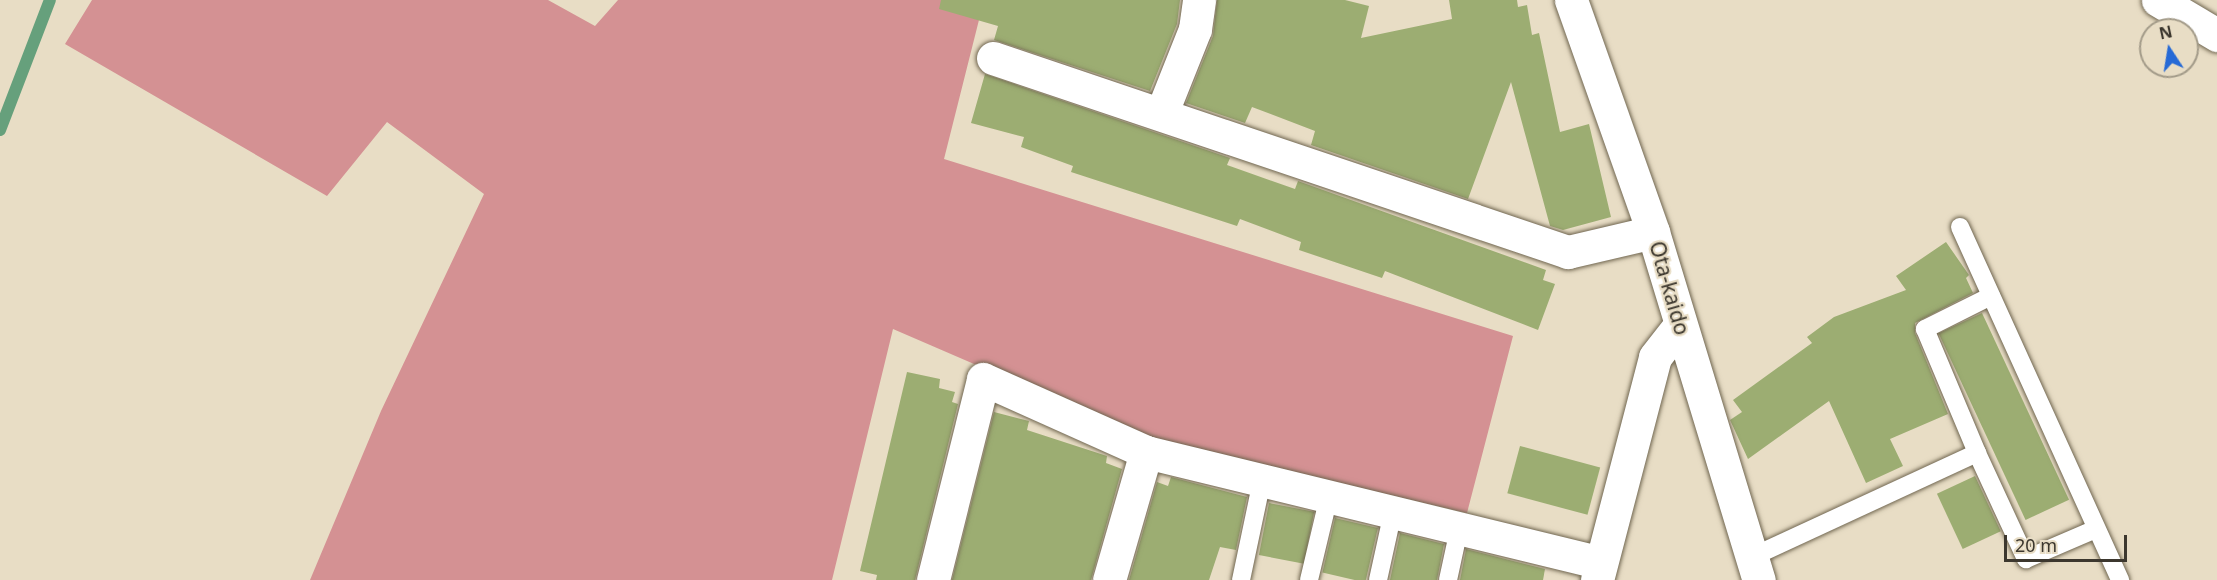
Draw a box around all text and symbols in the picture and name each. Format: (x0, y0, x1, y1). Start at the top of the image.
north arrow (2139, 18, 2199, 78)
text: N (2157, 20, 2174, 44)
street label: Ota-kaido (1645, 238, 1695, 338)
scale bar (2007, 523, 2130, 561)
text: 20 m (2015, 533, 2057, 557)

